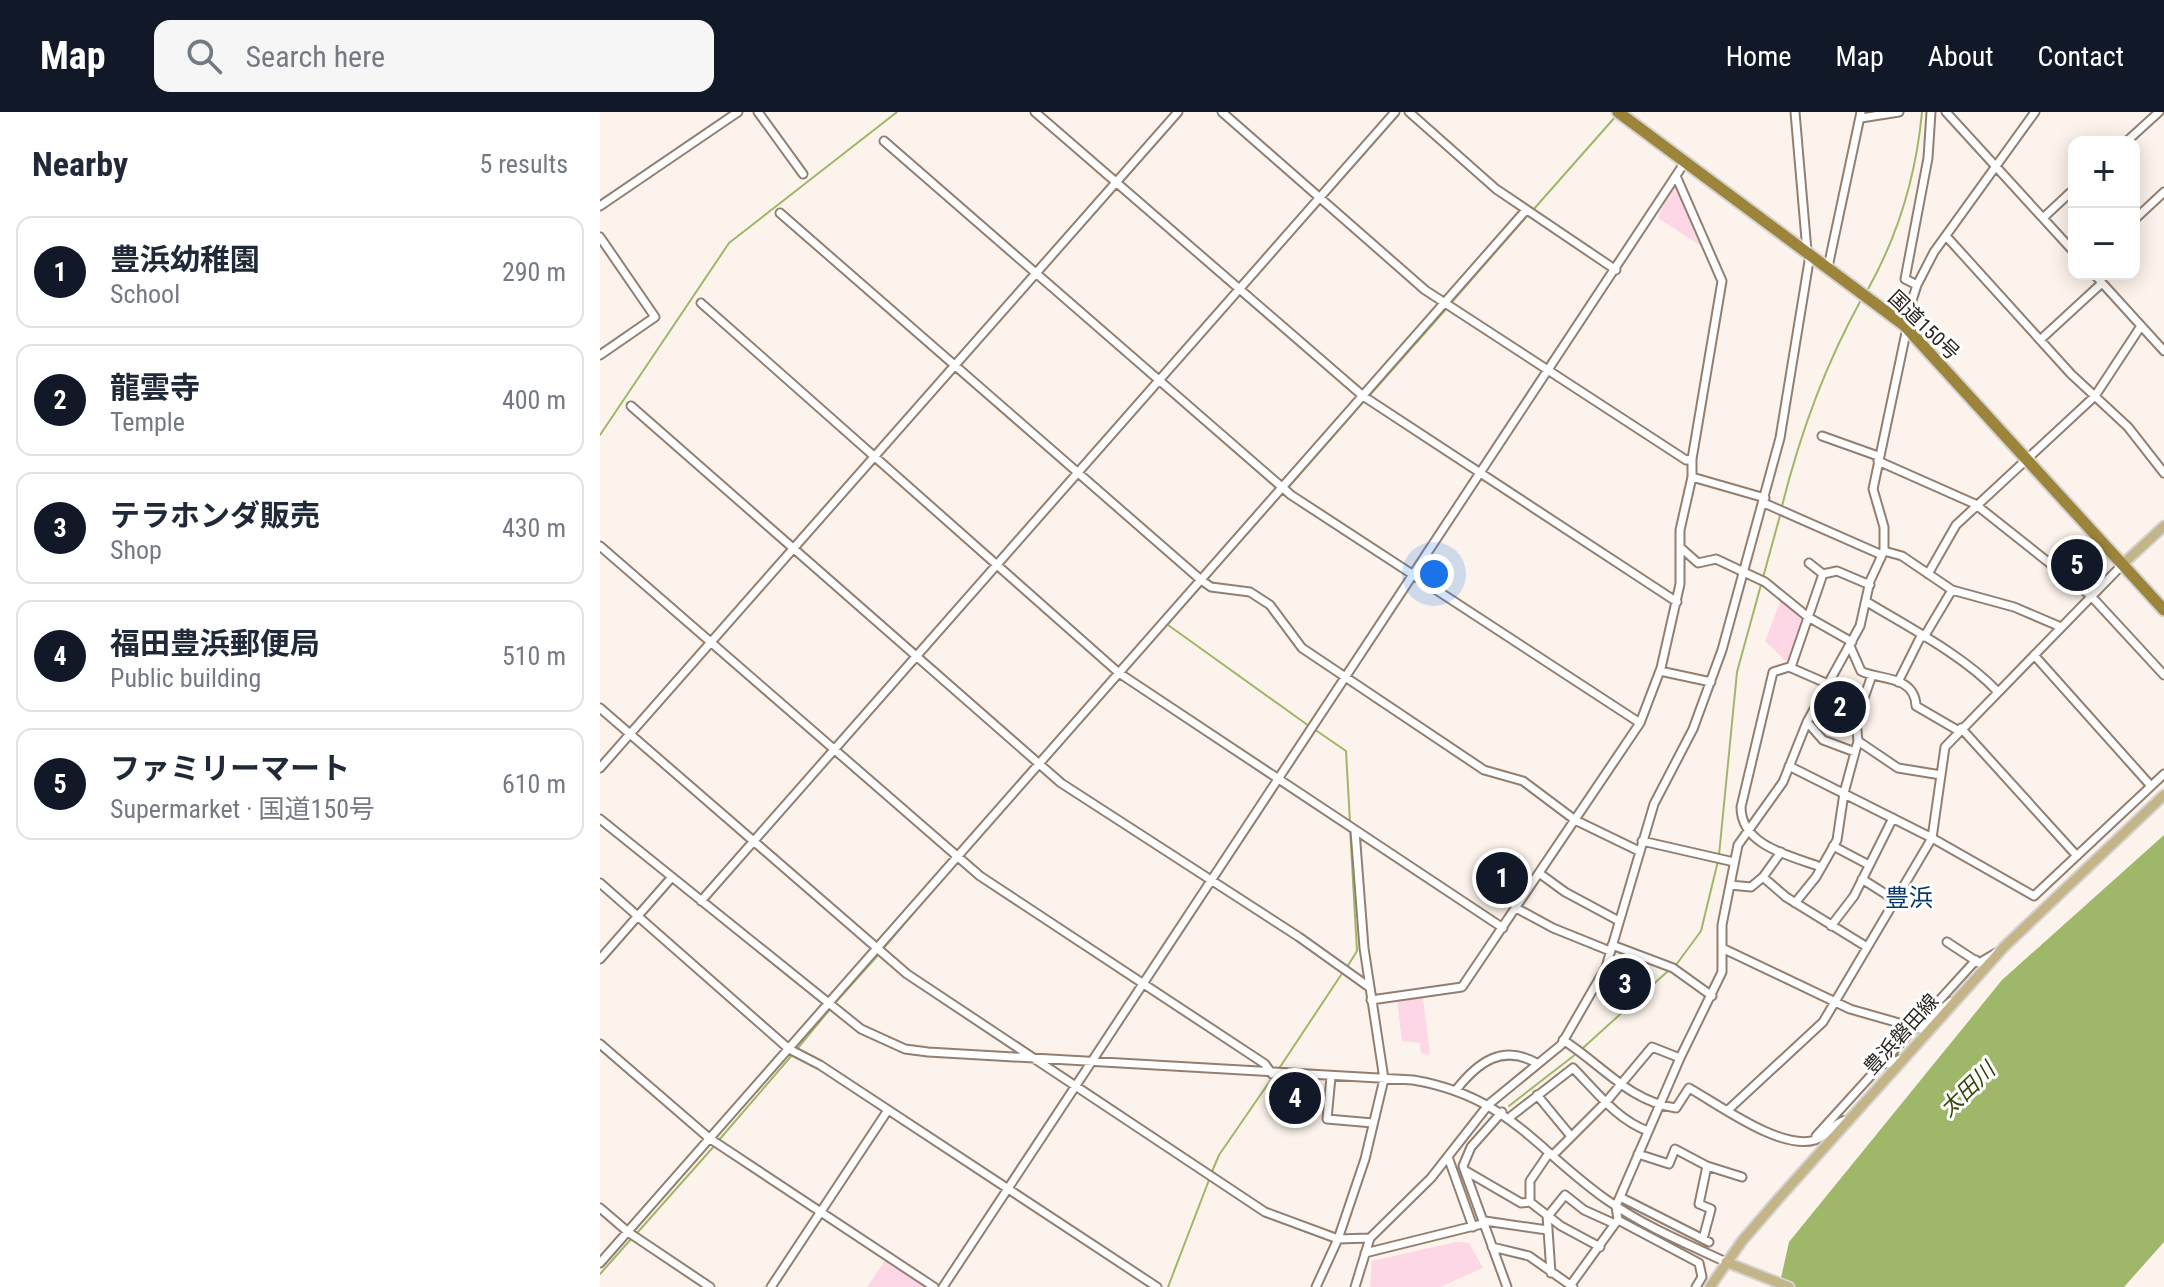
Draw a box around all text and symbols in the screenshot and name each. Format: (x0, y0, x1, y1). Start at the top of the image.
search box (154, 20, 714, 92)
text: Map (40, 34, 106, 78)
icon: search (182, 34, 226, 78)
text: Search here (246, 39, 385, 74)
text: Home (1726, 40, 1791, 73)
text: Map (1835, 40, 1884, 73)
text: About (1928, 40, 1994, 73)
text: Contact (2038, 40, 2124, 73)
map controls (2068, 136, 2140, 280)
button: + (2068, 136, 2140, 208)
text: Nearby (32, 144, 128, 184)
text: 5 results (479, 149, 568, 179)
button: − (2068, 208, 2140, 280)
text: 豊浜幼稚園 (110, 242, 260, 277)
text: 1 (53, 257, 67, 287)
text: 290 m (502, 257, 566, 287)
text: School (110, 279, 180, 309)
street label: 国道150号 (1883, 285, 1965, 365)
text: 龍雲寺 (110, 370, 200, 405)
text: 2 (53, 385, 67, 415)
text: 400 m (502, 385, 566, 415)
text: Temple (110, 407, 185, 437)
text: テラホンダ販売 (110, 498, 320, 533)
text: 3 (53, 513, 67, 543)
text: 430 m (502, 513, 566, 543)
text: Shop (110, 535, 162, 565)
pin: 5 (2051, 535, 2103, 595)
your location (1414, 554, 1454, 594)
text: 福田豊浜郵便局 (110, 626, 320, 661)
text: 4 (53, 641, 67, 671)
text: 510 m (502, 641, 566, 671)
text: Public building (110, 663, 261, 693)
pin: 2 (1814, 677, 1866, 737)
text: ファミリーマート (110, 751, 350, 786)
text: 5 (53, 769, 67, 799)
text: 610 m (502, 769, 566, 799)
text: Supermarket · 国道150号 (110, 794, 375, 824)
pin: 1 (1476, 848, 1528, 908)
district label: 豊浜 (1885, 884, 1933, 912)
pin: 3 (1599, 954, 1651, 1014)
street label: 豊浜磐田線 (1859, 989, 1943, 1079)
water label: 太田川 (1935, 1056, 2001, 1121)
pin: 4 (1269, 1068, 1321, 1128)

